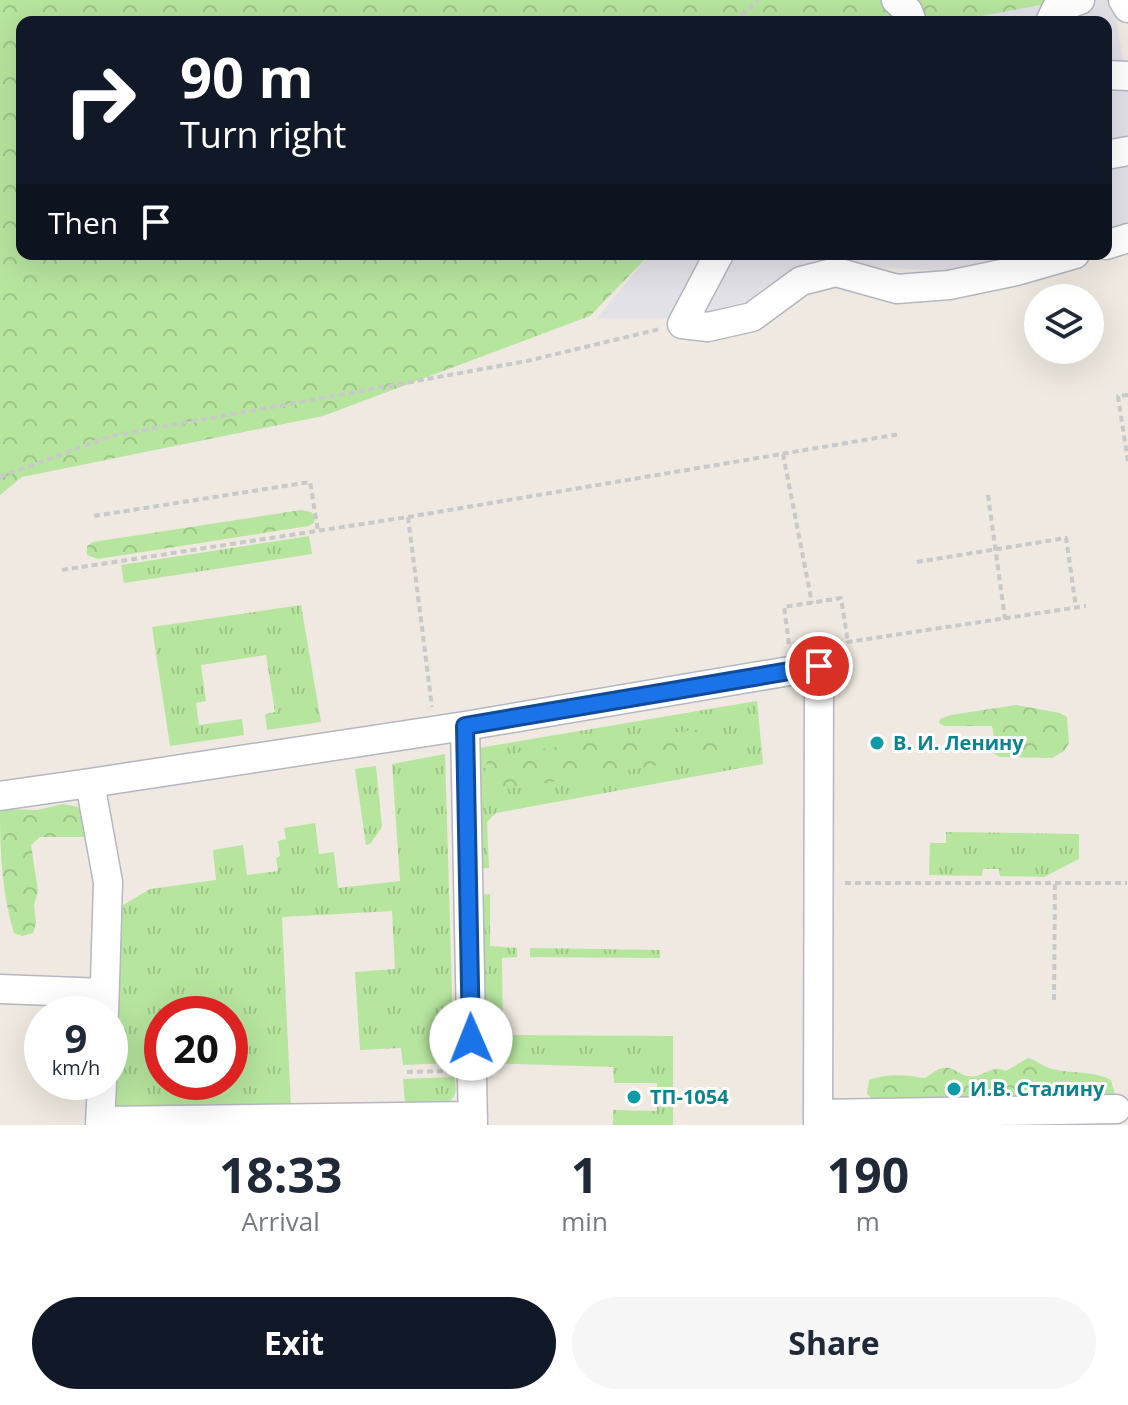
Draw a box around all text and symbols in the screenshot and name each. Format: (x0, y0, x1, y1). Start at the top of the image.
text: 90 m (180, 38, 314, 114)
icon: right (48, 48, 152, 152)
text: Turn right (180, 110, 346, 159)
icon: arrive (134, 200, 178, 244)
text: Then (48, 202, 118, 243)
map controls (1024, 284, 1104, 364)
button: layers (1024, 284, 1104, 364)
pin (785, 632, 853, 700)
icon: arrive (797, 644, 841, 688)
place label: В. И. Ленину (893, 729, 1024, 756)
marker: В. И. Ленину (868, 734, 886, 752)
speed limit sign: 20 (144, 996, 248, 1100)
position arrow (429, 997, 513, 1081)
text: 9 (65, 1010, 87, 1065)
text: km/h (52, 1054, 100, 1081)
place label: И.В. Сталину (970, 1075, 1105, 1102)
marker: И.В. Сталину (945, 1080, 963, 1098)
place label: ТП-1054 (650, 1083, 729, 1110)
marker: ТП-1054 (625, 1088, 643, 1106)
text: 18:33 (219, 1142, 342, 1207)
text: 1 (571, 1142, 598, 1207)
text: 190 (827, 1142, 909, 1207)
text: Arrival (241, 1203, 320, 1239)
text: min (561, 1203, 608, 1239)
text: m (856, 1203, 880, 1239)
button: Exit (32, 1297, 556, 1389)
button: Share (572, 1297, 1096, 1389)

